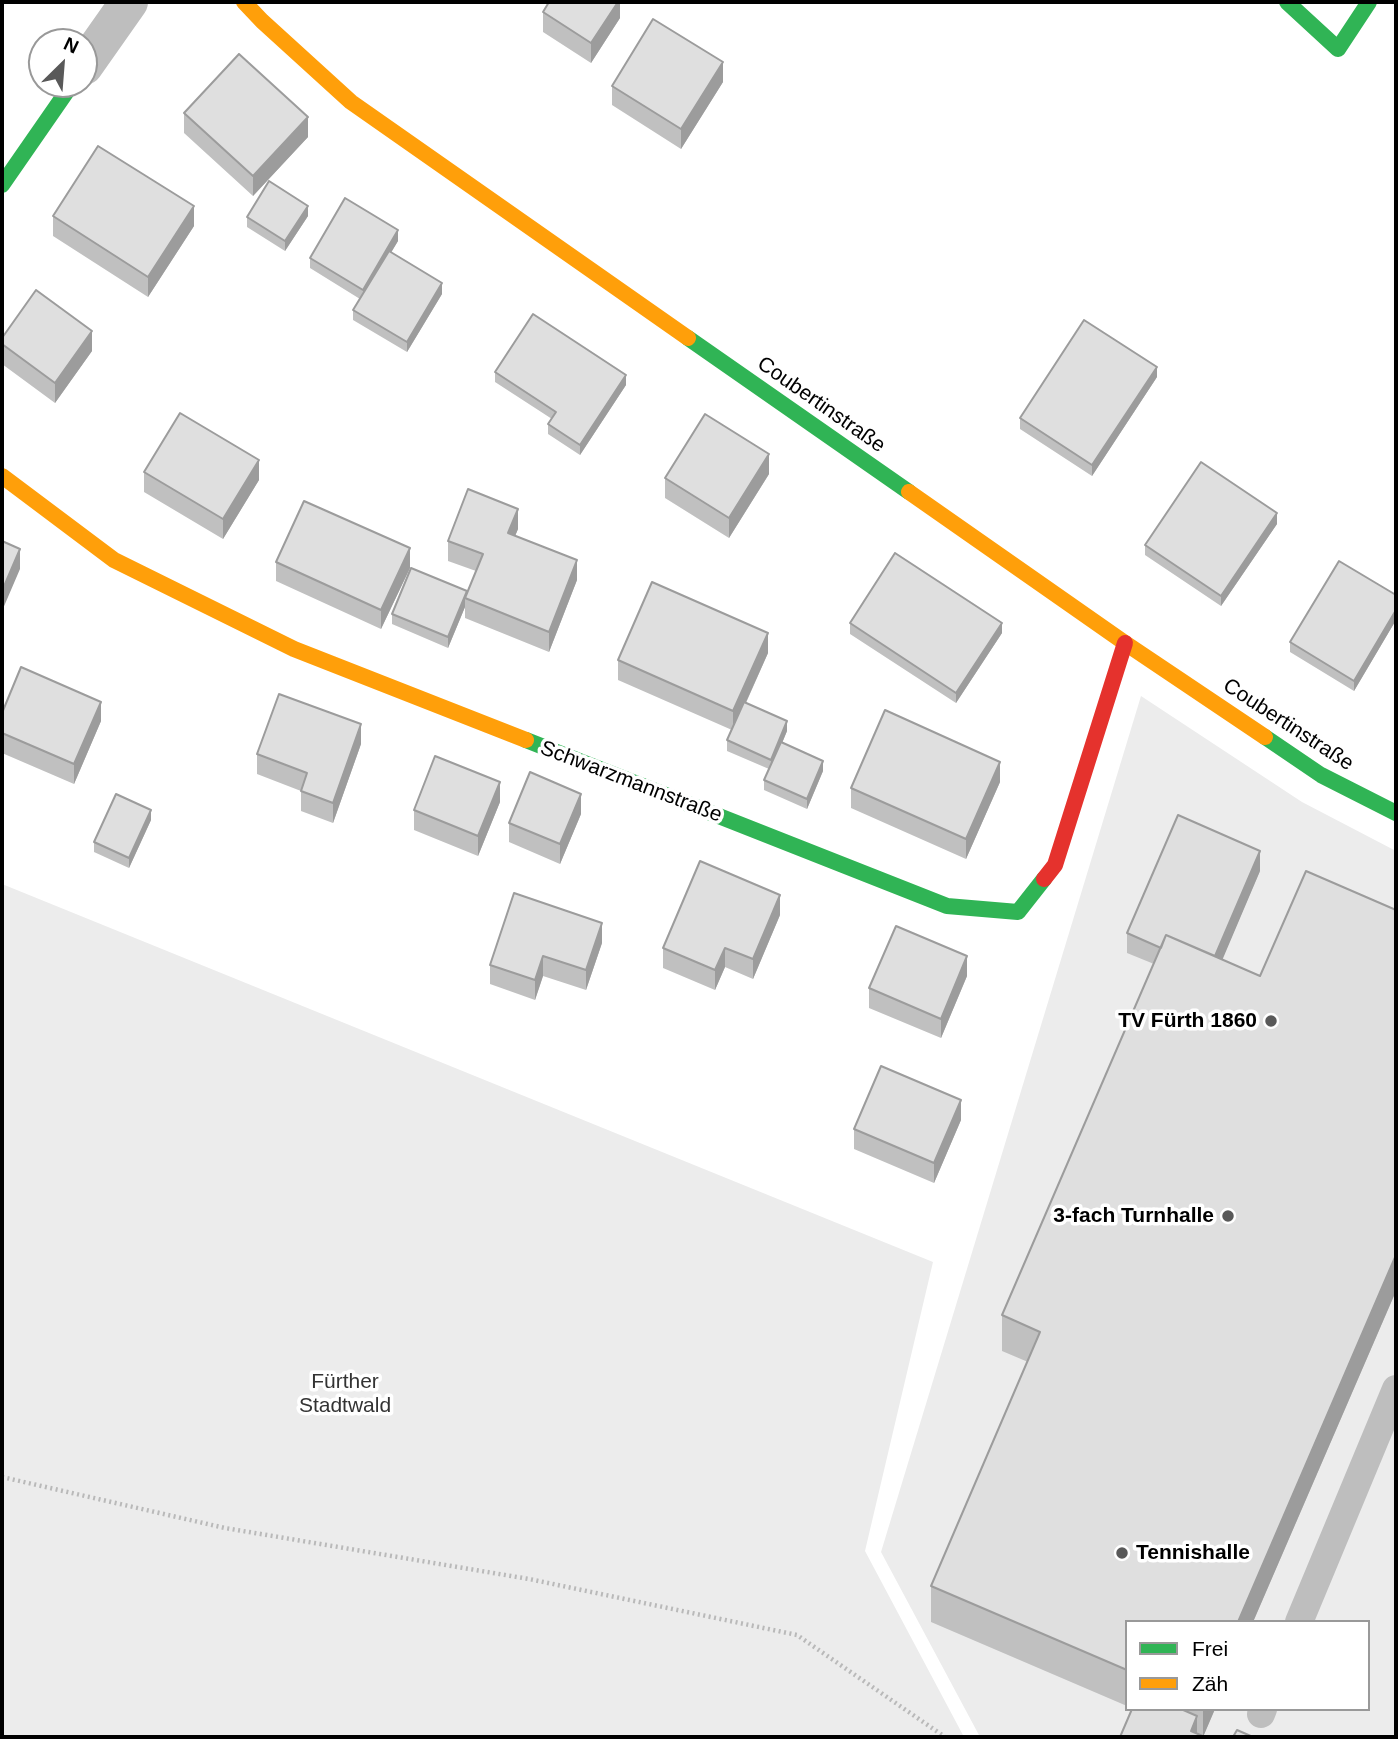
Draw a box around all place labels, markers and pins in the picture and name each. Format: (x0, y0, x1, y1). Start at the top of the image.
place label: TV Fürth 1860 (1118, 1008, 1257, 1034)
marker: TV Fürth 1860 (1263, 1013, 1279, 1029)
place label: 3-fach Turnhalle (1053, 1203, 1214, 1229)
marker: 3-fach Turnhalle (1220, 1208, 1236, 1224)
place label: Tennishalle (1136, 1540, 1250, 1566)
marker: Tennishalle (1114, 1545, 1130, 1561)

